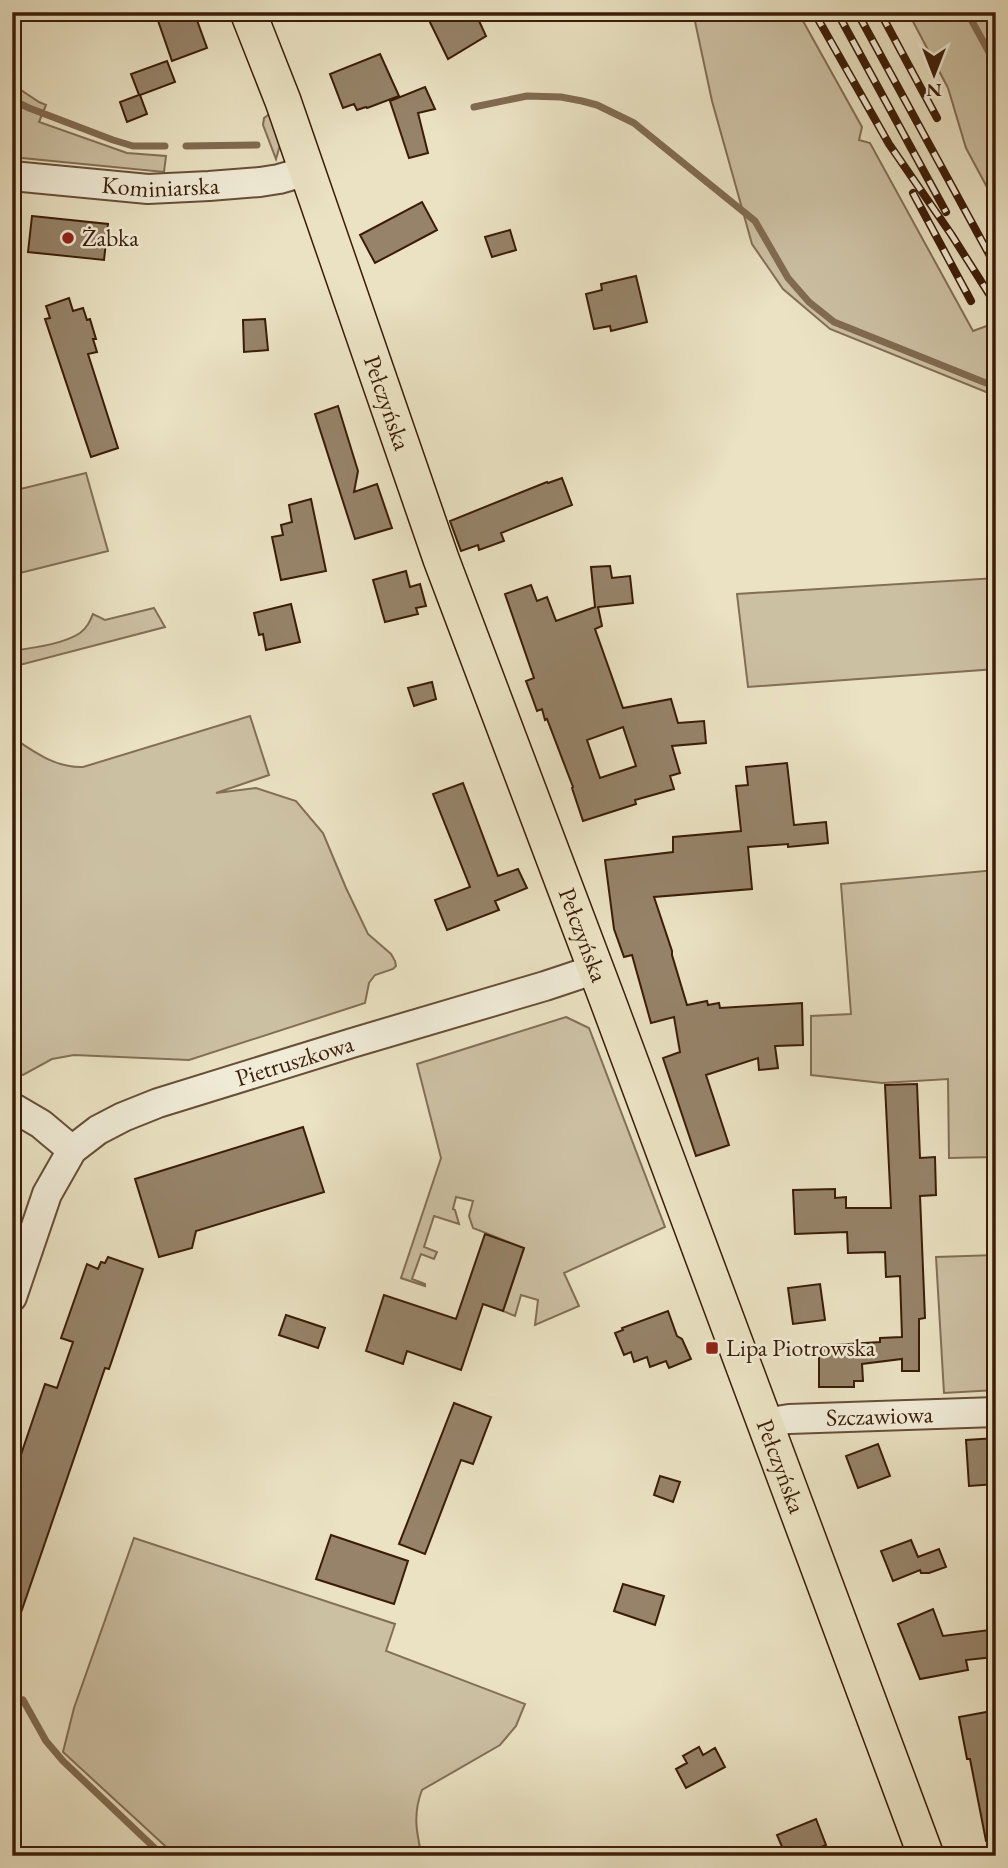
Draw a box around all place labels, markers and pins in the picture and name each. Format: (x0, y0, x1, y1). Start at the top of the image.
place label: Żabka (82, 222, 139, 253)
marker: Żabka (60, 230, 76, 246)
place label: Lipa Piotrowska (726, 1332, 876, 1363)
marker: Lipa Piotrowska (704, 1340, 720, 1356)

